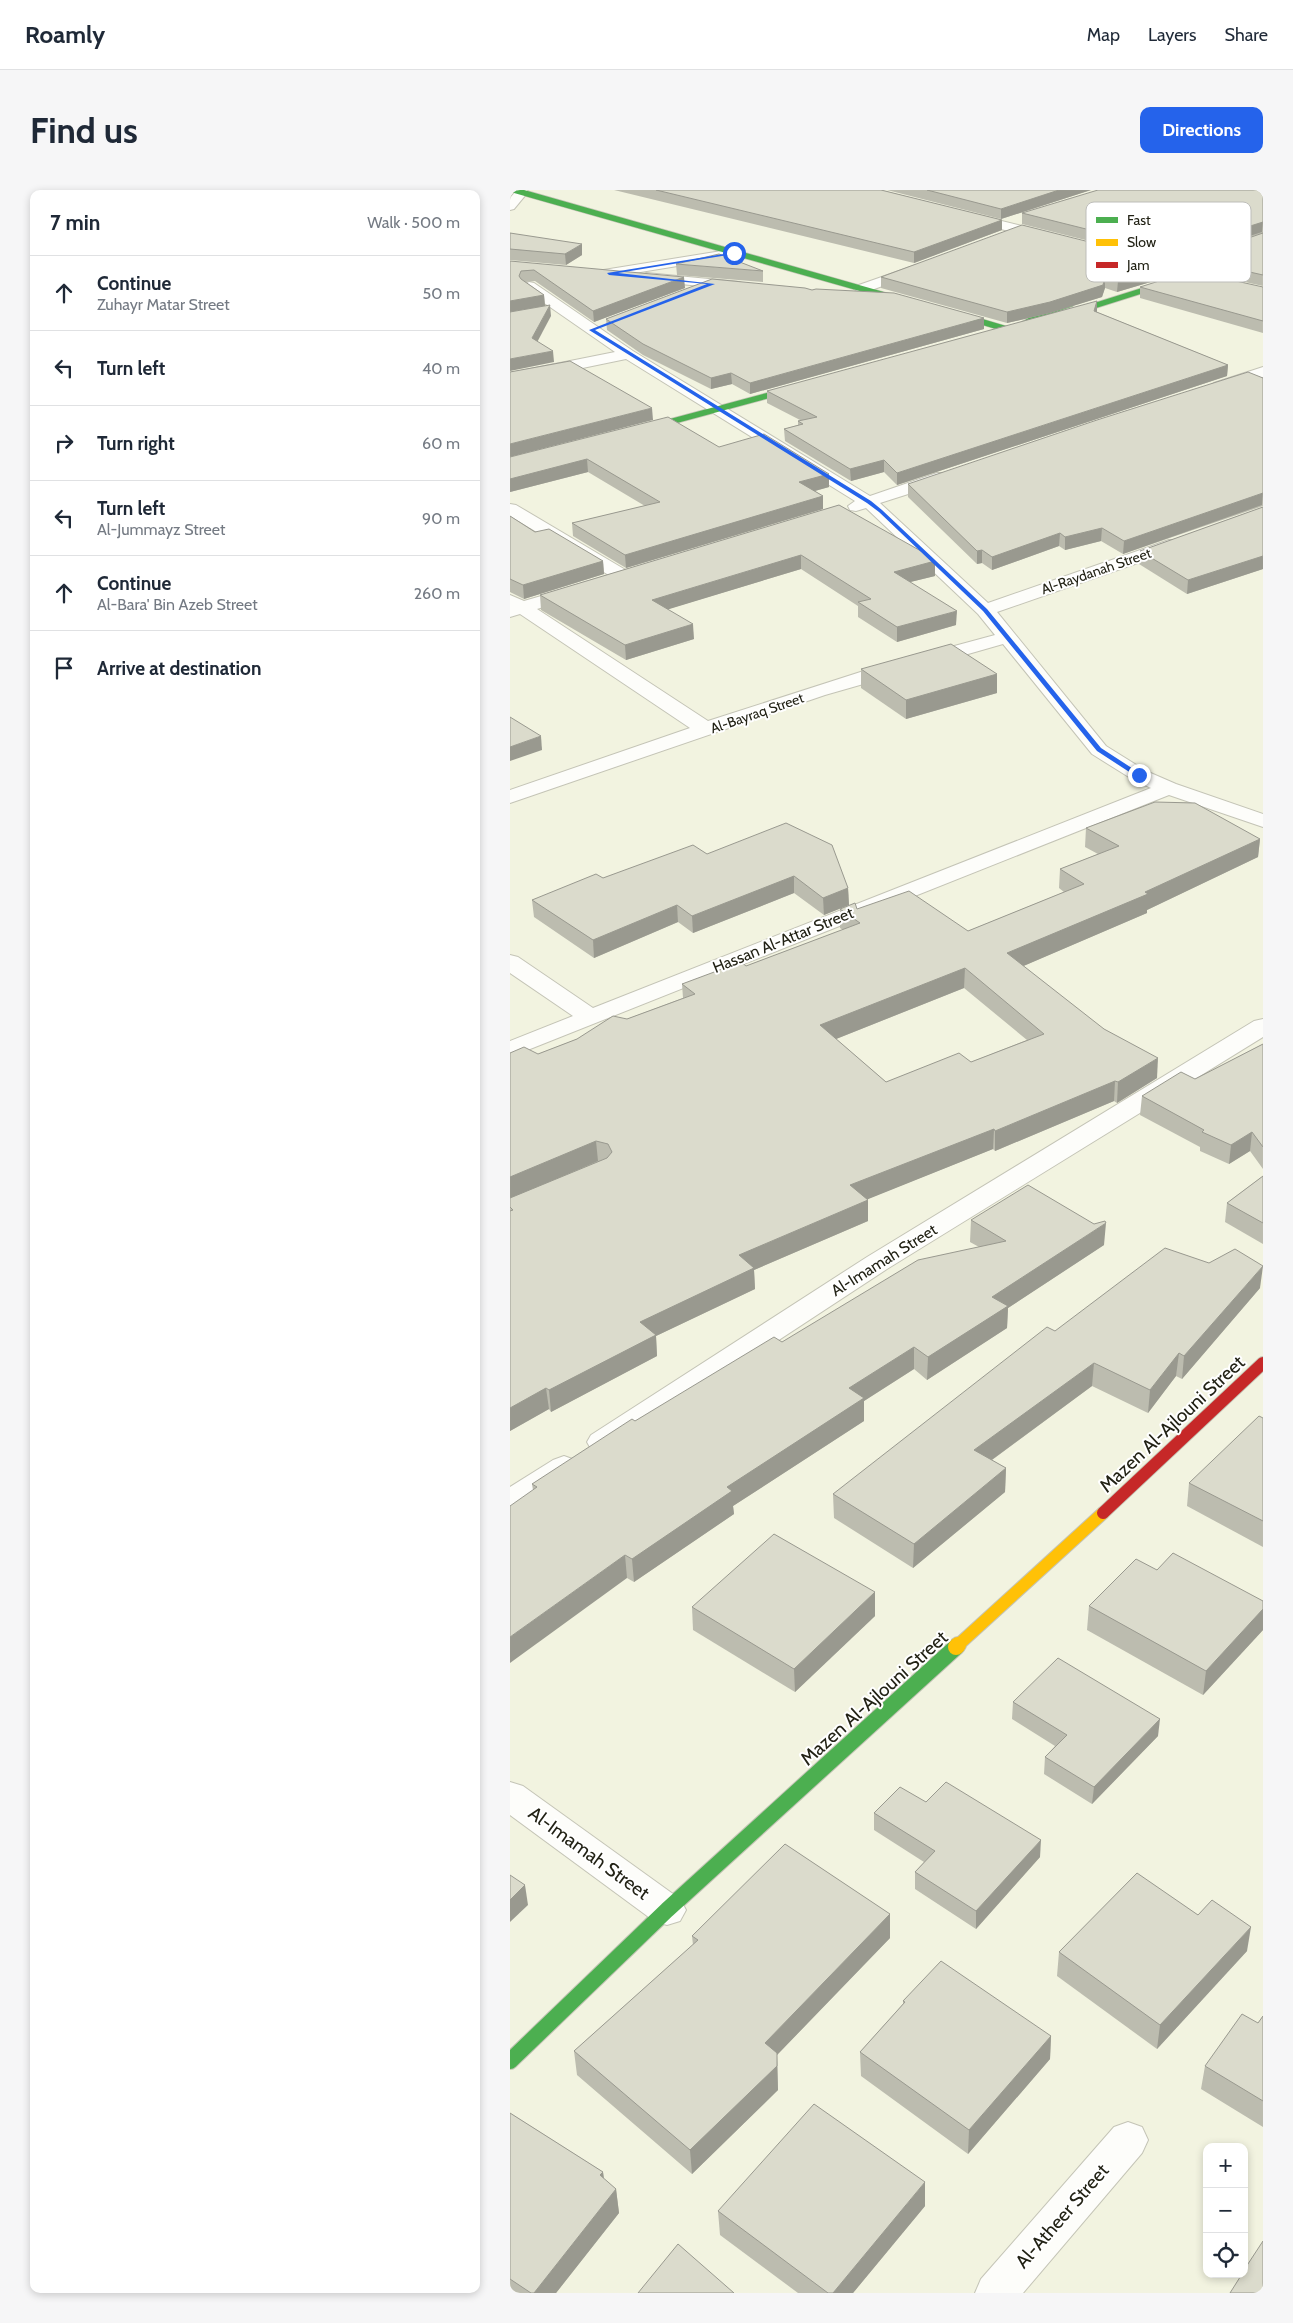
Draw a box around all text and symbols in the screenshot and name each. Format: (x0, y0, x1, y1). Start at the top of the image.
text: Roamly (25, 20, 105, 49)
text: Map (1087, 24, 1120, 46)
text: Layers (1148, 24, 1197, 46)
text: Share (1225, 24, 1268, 46)
button: Directions (1140, 107, 1263, 153)
text: Find us (30, 109, 138, 152)
legend (1086, 202, 1251, 282)
text: 7 min (50, 210, 100, 235)
text: Fast (1127, 211, 1151, 229)
text: Walk · 500 m (367, 213, 460, 232)
text: Slow (1127, 233, 1156, 251)
route start (723, 242, 746, 265)
text: Jam (1126, 256, 1149, 274)
text: Continue (97, 272, 171, 295)
icon: ahead (50, 279, 78, 307)
text: 50 m (423, 284, 460, 303)
text: Zuhayr Matar Street (97, 295, 230, 314)
icon: left (50, 354, 78, 382)
text: Turn left (97, 357, 165, 380)
text: 40 m (422, 359, 460, 378)
icon: right (50, 429, 78, 457)
text: Turn right (97, 432, 175, 455)
text: 60 m (422, 434, 460, 453)
text: Turn left (97, 497, 165, 520)
icon: left (50, 504, 78, 532)
text: 90 m (422, 509, 460, 528)
text: Al-Jummayz Street (97, 520, 225, 539)
street label: Al-Raydanah Street (1039, 544, 1154, 598)
text: Continue (97, 572, 171, 595)
icon: ahead (50, 579, 78, 607)
text: 260 m (414, 584, 460, 603)
text: Al-Bara' Bin Azeb Street (97, 595, 258, 614)
icon: arrive (50, 654, 78, 682)
text: Arrive at destination (97, 657, 261, 680)
street label: Al-Bayraq Street (708, 689, 806, 737)
route end (1128, 764, 1151, 787)
street label: Hassan Al-Attar Street (710, 903, 857, 977)
street label: Al-Imamah Street (828, 1220, 941, 1300)
street label: Mazen Al-Ajlouni Street (1095, 1350, 1250, 1497)
street label: Mazen Al-Ajlouni Street (796, 1625, 953, 1770)
street label: Al-Imamah Street (524, 1801, 654, 1905)
map controls (1203, 2143, 1248, 2278)
button: + (1203, 2143, 1248, 2188)
street label: Al-Atheer Street (1010, 2159, 1114, 2273)
button: − (1203, 2188, 1248, 2233)
button: locate (1203, 2233, 1248, 2278)

